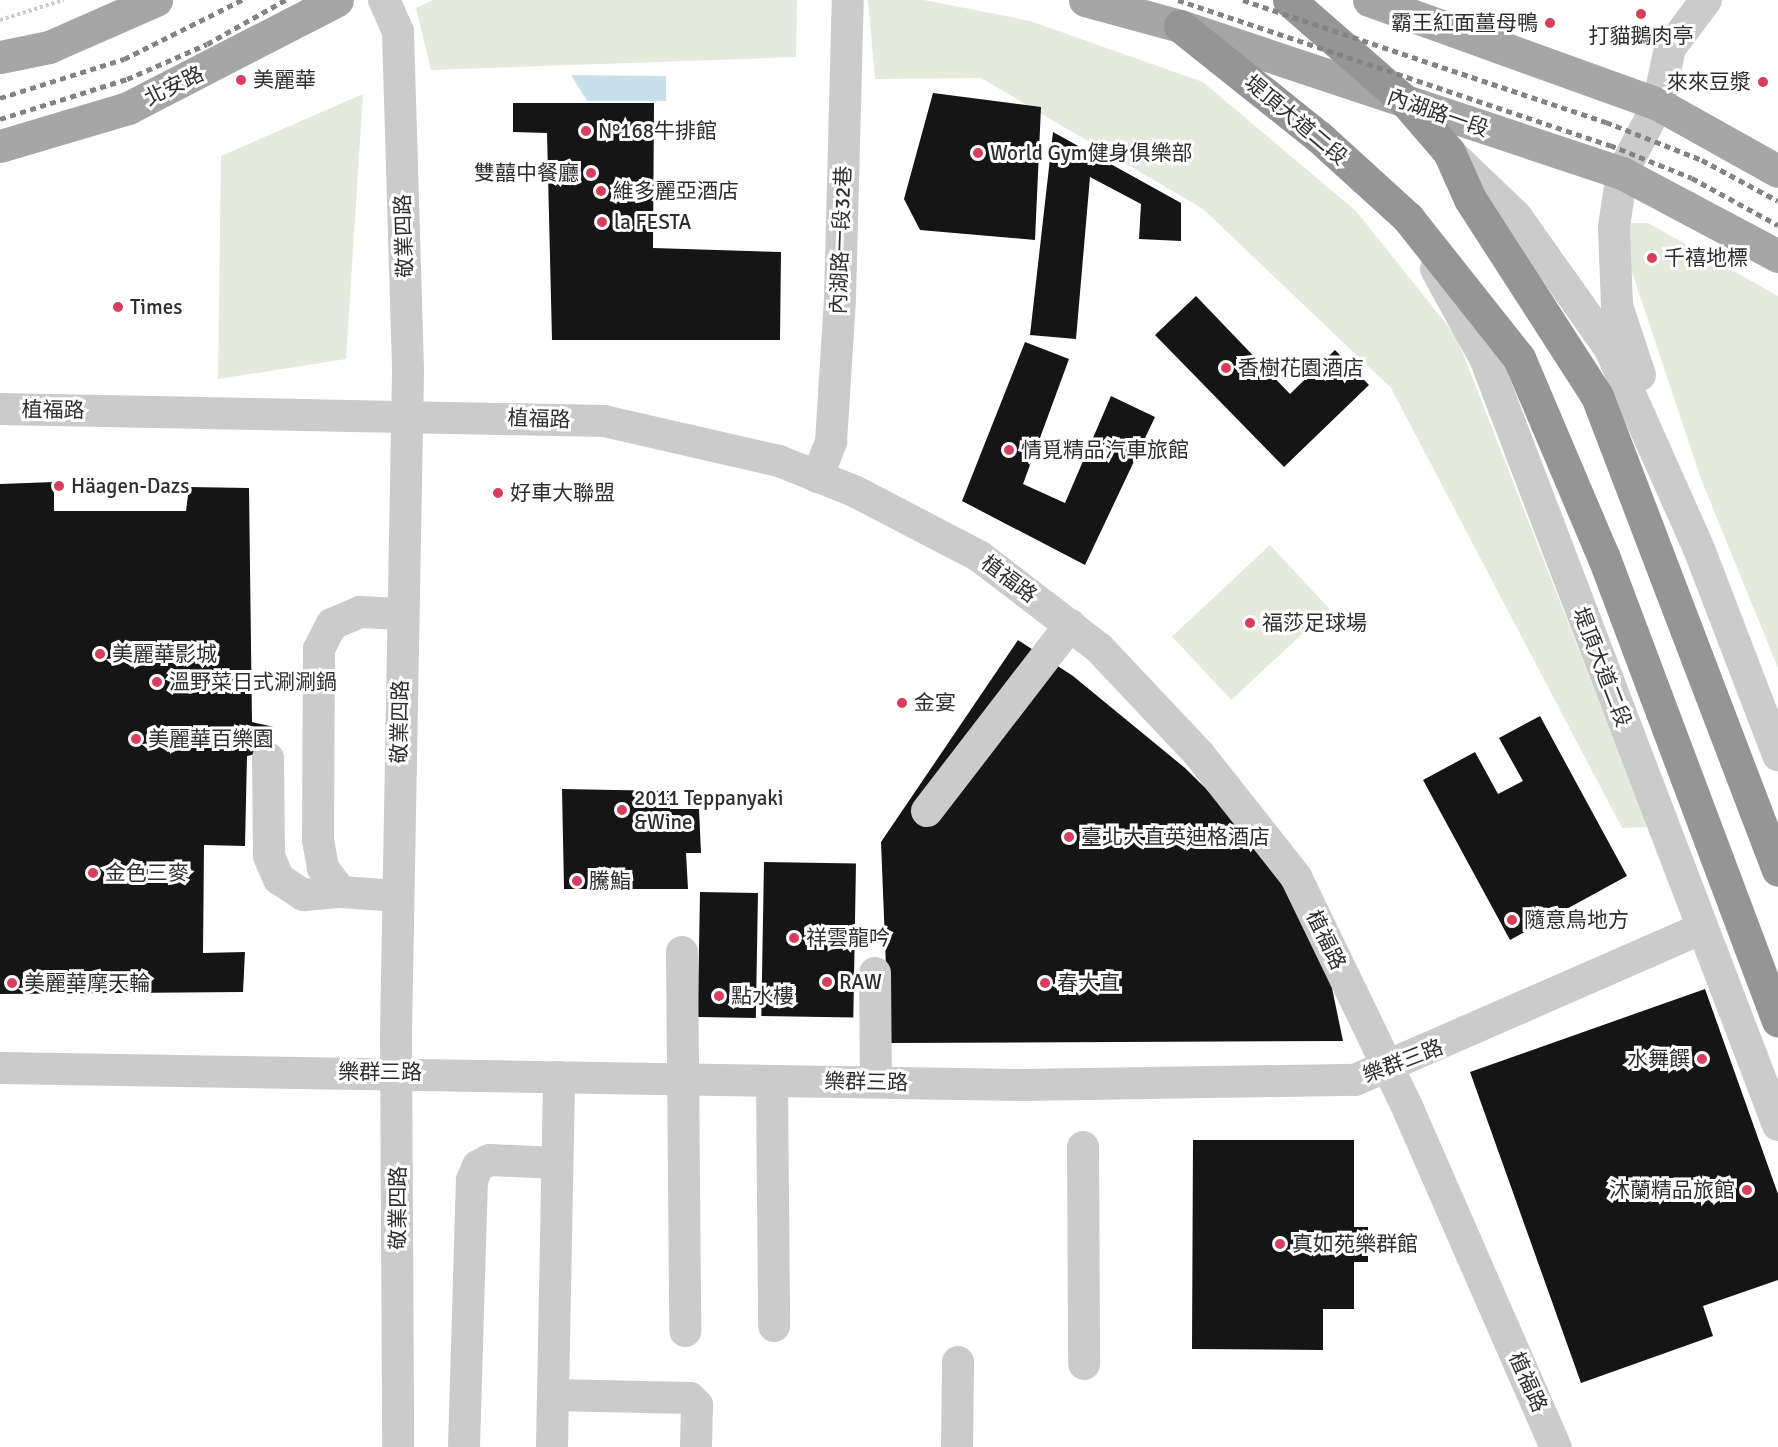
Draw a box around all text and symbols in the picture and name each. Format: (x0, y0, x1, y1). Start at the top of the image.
marker: 打貓鵝肉亭 (1634, 7, 1648, 21)
place label: 霸王紅面薑母鴨 (1391, 10, 1538, 36)
marker: 霸王紅面薑母鴨 (1543, 16, 1557, 30)
place label: 打貓鵝肉亭 (1589, 23, 1693, 49)
street label: 北安路 (140, 61, 208, 111)
place label: 美麗華 (253, 67, 316, 93)
place label: 來來豆漿 (1667, 69, 1751, 95)
street label: 堤頂大道二段 (1240, 70, 1352, 170)
marker: 美麗華 (234, 73, 248, 87)
marker: 來來豆漿 (1756, 75, 1770, 89)
street label: 內湖路一段 (1384, 84, 1492, 142)
place label: N°168牛排館 (598, 118, 717, 144)
marker: N°168牛排館 (579, 124, 593, 138)
place label: World Gym健身俱樂部 (990, 140, 1192, 166)
marker: World Gym健身俱樂部 (971, 146, 985, 160)
place label: 雙囍中餐廳 (474, 160, 579, 186)
street label: 內湖路一段32巷 (826, 165, 856, 315)
marker: 雙囍中餐廳 (584, 166, 598, 180)
place label: 維多麗亞酒店 (613, 178, 739, 204)
marker: 維多麗亞酒店 (594, 184, 608, 198)
street label: 敬業四路 (390, 194, 418, 278)
place label: la FESTA (614, 209, 691, 235)
marker: la FESTA (595, 215, 609, 229)
place label: 千禧地標 (1664, 245, 1748, 271)
marker: 千禧地標 (1645, 251, 1659, 265)
place label: Times (130, 294, 182, 320)
marker: Times (111, 300, 125, 314)
place label: 香樹花園酒店 (1238, 355, 1364, 381)
marker: 香樹花園酒店 (1219, 361, 1233, 375)
street label: 植福路 (21, 397, 85, 423)
street label: 植福路 (507, 405, 571, 433)
place label: 情覓精品汽車旅館 (1021, 437, 1189, 463)
marker: 情覓精品汽車旅館 (1002, 443, 1016, 457)
place label: Häagen-Dazs (71, 473, 189, 499)
marker: Häagen-Dazs (52, 479, 66, 493)
place label: 好車大聯盟 (510, 480, 615, 506)
marker: 好車大聯盟 (491, 486, 505, 500)
street label: 植福路 (976, 550, 1042, 608)
street label: 堤頂大道二段 (1568, 604, 1636, 730)
place label: 福莎足球場 (1262, 610, 1367, 636)
marker: 福莎足球場 (1243, 616, 1257, 630)
place label: 美麗華影城 (112, 641, 217, 667)
marker: 美麗華影城 (93, 647, 107, 661)
place label: 溫野菜日式涮涮鍋 (169, 669, 337, 695)
marker: 溫野菜日式涮涮鍋 (150, 675, 164, 689)
street label: 敬業四路 (387, 680, 413, 764)
place label: 金宴 (914, 690, 956, 716)
marker: 金宴 (895, 696, 909, 710)
place label: 美麗華百樂園 (148, 726, 274, 752)
marker: 美麗華百樂園 (129, 732, 143, 746)
place label: 2011 Teppanyaki &Wine (634, 785, 783, 835)
marker: 2011 Teppanyaki &Wine (615, 803, 629, 817)
place label: 臺北大直英迪格酒店 (1081, 824, 1270, 850)
marker: 臺北大直英迪格酒店 (1062, 830, 1076, 844)
place label: 金色三麥 (105, 860, 189, 886)
marker: 金色三麥 (86, 866, 100, 880)
place label: 騰鮨 (589, 868, 631, 894)
marker: 騰鮨 (570, 874, 584, 888)
street label: 植福路 (1301, 906, 1351, 974)
place label: 隨意鳥地方 (1524, 907, 1629, 933)
marker: 隨意鳥地方 (1505, 913, 1519, 927)
place label: 祥雲龍吟 (806, 925, 890, 951)
marker: 祥雲龍吟 (787, 931, 801, 945)
place label: RAW (839, 969, 882, 995)
place label: 美麗華摩天輪 (24, 970, 150, 996)
place label: 春大直 (1057, 970, 1120, 996)
marker: RAW (820, 975, 834, 989)
marker: 美麗華摩天輪 (5, 976, 19, 990)
marker: 春大直 (1038, 976, 1052, 990)
place label: 點水樓 (731, 983, 794, 1009)
marker: 點水樓 (712, 989, 726, 1003)
street label: 樂群三路 (1359, 1034, 1447, 1088)
place label: 水舞饌 (1627, 1046, 1690, 1072)
marker: 水舞饌 (1695, 1052, 1709, 1066)
street label: 樂群三路 (338, 1059, 422, 1085)
street label: 樂群三路 (824, 1069, 908, 1095)
street label: 敬業四路 (385, 1166, 411, 1250)
place label: 沐蘭精品旅館 (1609, 1177, 1735, 1203)
marker: 沐蘭精品旅館 (1740, 1183, 1754, 1197)
place label: 真如苑樂群館 (1292, 1231, 1418, 1257)
marker: 真如苑樂群館 (1273, 1237, 1287, 1251)
street label: 植福路 (1504, 1348, 1552, 1416)

